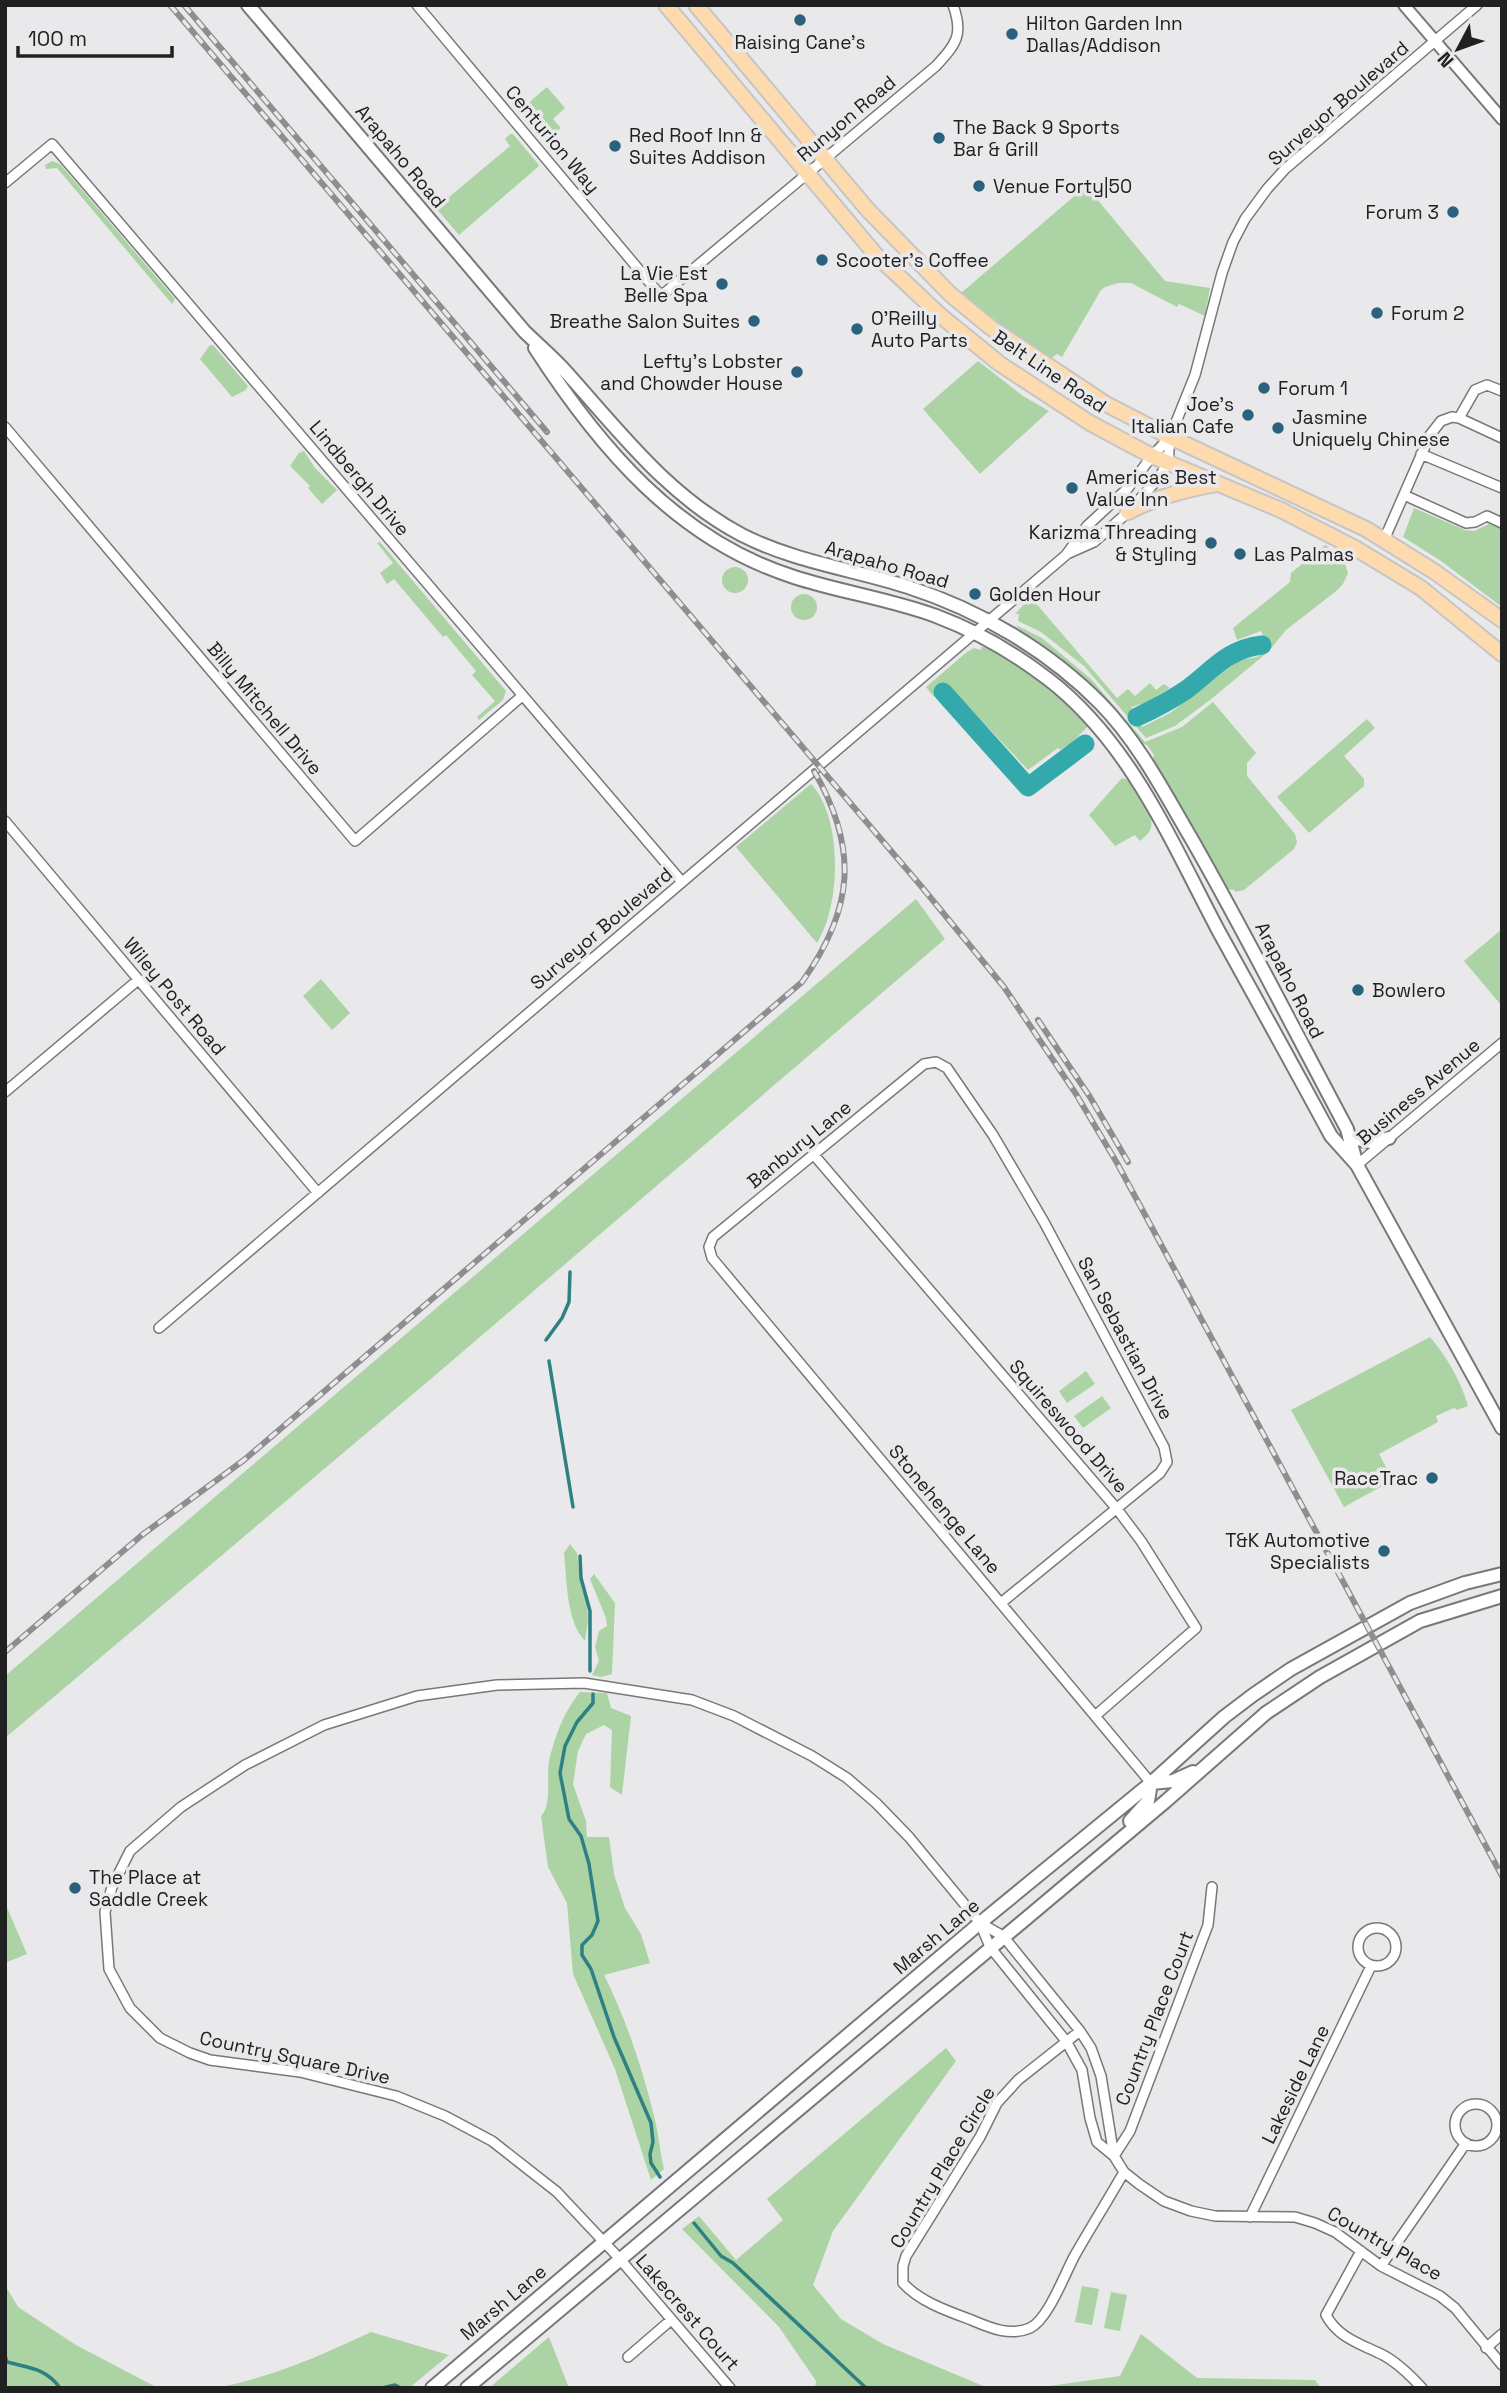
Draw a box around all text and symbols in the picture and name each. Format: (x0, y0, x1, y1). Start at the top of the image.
place label: Hilton Garden Inn Dallas/Addison (1026, 11, 1183, 58)
marker: Raising Cane's (792, 12, 808, 28)
scale bar (18, 14, 172, 58)
north arrow (1423, 14, 1493, 84)
text: 100 m (28, 25, 87, 52)
marker: Hilton Garden Inn Dallas/Addison (1004, 26, 1020, 42)
place label: Raising Cane's (734, 30, 866, 55)
street label: Surveyor Boulevard (1263, 35, 1414, 171)
text: N (1432, 47, 1459, 73)
street label: Runyon Road (792, 70, 901, 167)
street label: Centurion Way (500, 80, 605, 199)
street label: Arapaho Road (350, 99, 451, 213)
place label: The Back 9 Sports Bar & Grill (953, 115, 1120, 162)
place label: Red Roof Inn & Suites Addison (629, 123, 766, 170)
marker: The Back 9 Sports Bar & Grill (931, 130, 947, 146)
marker: Red Roof Inn & Suites Addison (607, 138, 623, 154)
place label: Venue Forty|50 (993, 174, 1132, 199)
marker: Venue Forty|50 (971, 178, 987, 194)
place label: Forum 3 (1366, 200, 1439, 225)
marker: Forum 3 (1445, 204, 1461, 220)
place label: Scooter's Coffee (836, 248, 989, 273)
marker: Scooter's Coffee (814, 252, 830, 268)
place label: La Vie Est Belle Spa (620, 261, 708, 308)
marker: La Vie Est Belle Spa (714, 276, 730, 292)
place label: Forum 2 (1391, 301, 1464, 326)
marker: Forum 2 (1369, 305, 1385, 321)
place label: O'Reilly Auto Parts (871, 306, 968, 353)
place label: Breathe Salon Suites (549, 309, 740, 334)
marker: Breathe Salon Suites (746, 313, 762, 329)
marker: O'Reilly Auto Parts (849, 321, 865, 337)
street label: Belt Line Road (988, 324, 1111, 419)
place label: Lefty's Lobster and Chowder House (600, 349, 783, 396)
marker: Lefty's Lobster and Chowder House (789, 364, 805, 380)
place label: Forum 1 (1278, 376, 1348, 401)
marker: Forum 1 (1256, 380, 1272, 396)
place label: Joe's Italian Cafe (1131, 392, 1234, 439)
place label: Jasmine Uniquely Chinese (1292, 405, 1450, 452)
marker: Joe's Italian Cafe (1240, 407, 1256, 423)
street label: Lindbergh Drive (304, 415, 415, 541)
marker: Jasmine Uniquely Chinese (1270, 420, 1286, 436)
place label: Americas Best Value Inn (1086, 465, 1217, 512)
marker: Americas Best Value Inn (1064, 480, 1080, 496)
place label: Karizma Threading & Styling (1029, 520, 1197, 567)
street label: Arapaho Road (822, 535, 952, 594)
marker: Karizma Threading & Styling (1203, 535, 1219, 551)
place label: Las Palmas (1254, 542, 1354, 567)
marker: Las Palmas (1232, 546, 1248, 562)
place label: Golden Hour (989, 582, 1101, 607)
marker: Golden Hour (967, 586, 983, 602)
street label: Billy Mitchell Drive (202, 637, 328, 780)
street label: Surveyor Boulevard (525, 861, 678, 995)
street label: Arapaho Road (1249, 918, 1330, 1043)
street label: Wiley Post Road (118, 932, 231, 1061)
place label: Bowlero (1372, 978, 1446, 1003)
marker: Bowlero (1350, 982, 1366, 998)
street label: Business Avenue (1351, 1032, 1485, 1150)
street label: Banbury Lane (742, 1095, 856, 1194)
street label: San Sebastian Drive (1072, 1252, 1179, 1424)
street label: Squireswood Drive (1004, 1354, 1134, 1498)
street label: Stonehenge Lane (883, 1439, 1006, 1579)
place label: RaceTrac (1334, 1466, 1418, 1491)
marker: RaceTrac (1424, 1470, 1440, 1486)
place label: T&K Automotive Specialists (1225, 1528, 1370, 1575)
marker: T&K Automotive Specialists (1376, 1543, 1392, 1559)
place label: The Place at Saddle Creek (89, 1865, 208, 1912)
marker: The Place at Saddle Creek (67, 1880, 83, 1896)
street label: Marsh Lane (888, 1893, 985, 1980)
street label: Country Place Court (1110, 1927, 1199, 2109)
street label: Lakeside Lane (1256, 2021, 1335, 2148)
street label: Country Square Drive (197, 2025, 393, 2090)
street label: Country Place Circle (884, 2082, 1001, 2253)
street label: Country Place (1323, 2200, 1447, 2286)
street label: Lakecrest Court (630, 2249, 745, 2376)
street label: Marsh Lane (455, 2259, 552, 2346)

